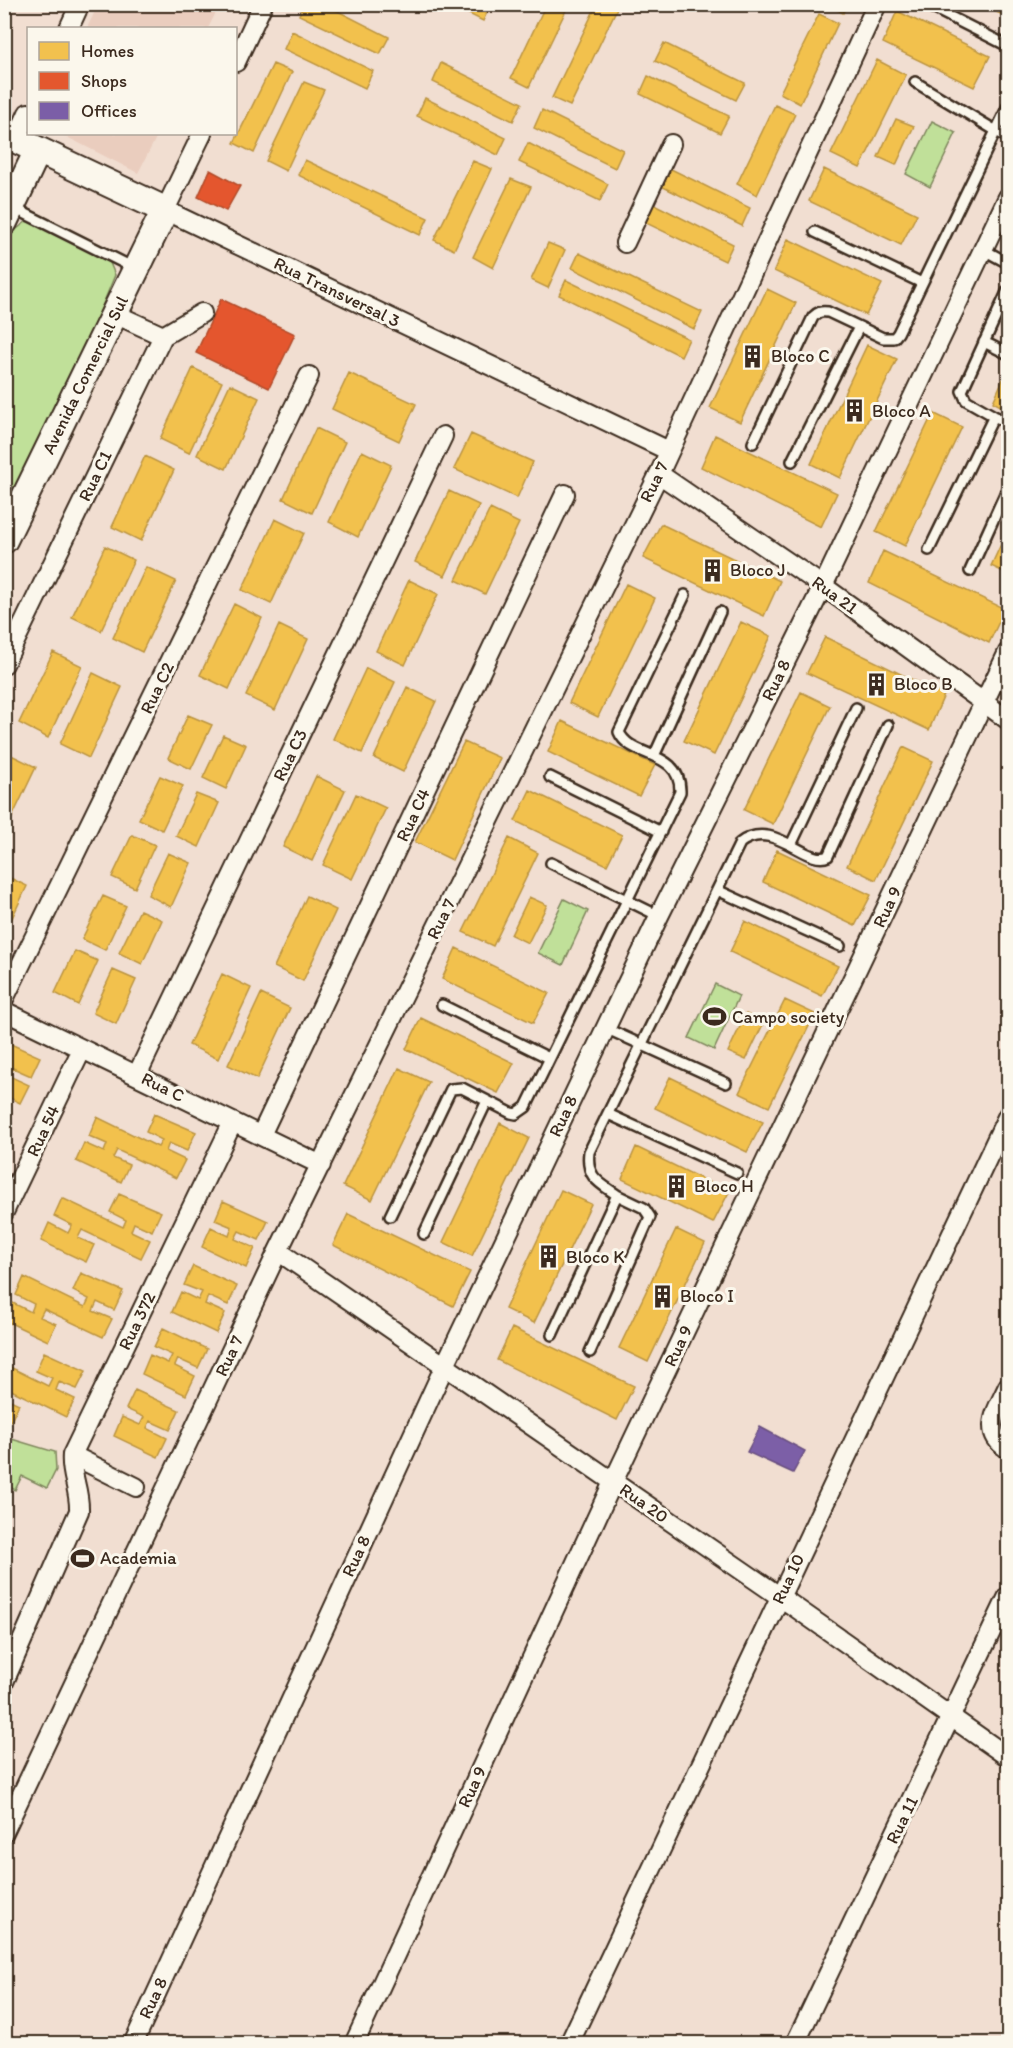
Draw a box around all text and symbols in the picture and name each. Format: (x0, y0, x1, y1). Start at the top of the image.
legend (27, 27, 237, 135)
text: Homes (81, 40, 134, 62)
text: Shops (81, 70, 127, 92)
text: Offices (81, 100, 137, 122)
street label: Rua Transversal 3 (270, 252, 404, 332)
street label: Avenida Comercial Sul (37, 292, 133, 458)
building icon: Bloco C (740, 343, 766, 369)
place label: Bloco C (771, 345, 830, 367)
building icon: Bloco A (841, 398, 867, 424)
place label: Bloco A (872, 400, 931, 422)
street label: Rua C1 (73, 447, 117, 505)
street label: Rua 7 (635, 458, 673, 506)
building icon: Bloco J (699, 557, 725, 583)
place label: Bloco J (730, 559, 786, 581)
street label: Rua 21 (808, 571, 862, 619)
street label: Rua 8 (757, 655, 795, 704)
street label: Rua C2 (135, 658, 179, 717)
building icon: Bloco B (863, 671, 889, 697)
place label: Bloco B (894, 673, 953, 695)
street label: Rua C3 (268, 725, 312, 785)
street label: Rua C4 (391, 785, 435, 845)
street label: Rua 9 (868, 883, 906, 931)
street label: Rua 7 (422, 895, 460, 943)
sports icon: Campo society (701, 1004, 727, 1030)
place label: Campo society (732, 1006, 845, 1028)
street label: Rua C (138, 1067, 188, 1107)
street label: Rua 8 (544, 1091, 582, 1140)
street label: Rua 54 (22, 1102, 64, 1160)
building icon: Bloco H (663, 1173, 689, 1199)
place label: Bloco H (694, 1175, 754, 1197)
building icon: Bloco K (535, 1244, 561, 1270)
place label: Bloco K (566, 1246, 625, 1268)
building icon: Bloco I (649, 1283, 675, 1309)
place label: Bloco I (680, 1285, 734, 1307)
street label: Rua 372 (114, 1288, 161, 1354)
street label: Rua 9 (659, 1322, 697, 1370)
street label: Rua 7 (210, 1332, 248, 1380)
street label: Rua 20 (615, 1478, 673, 1528)
street label: Rua 8 (337, 1531, 375, 1580)
sports icon: Academia (69, 1545, 95, 1571)
place label: Academia (100, 1547, 177, 1569)
street label: Rua 10 (767, 1550, 809, 1608)
street label: Rua 9 (453, 1763, 491, 1811)
street label: Rua 11 (881, 1793, 923, 1847)
street label: Rua 8 (134, 1973, 172, 2022)

